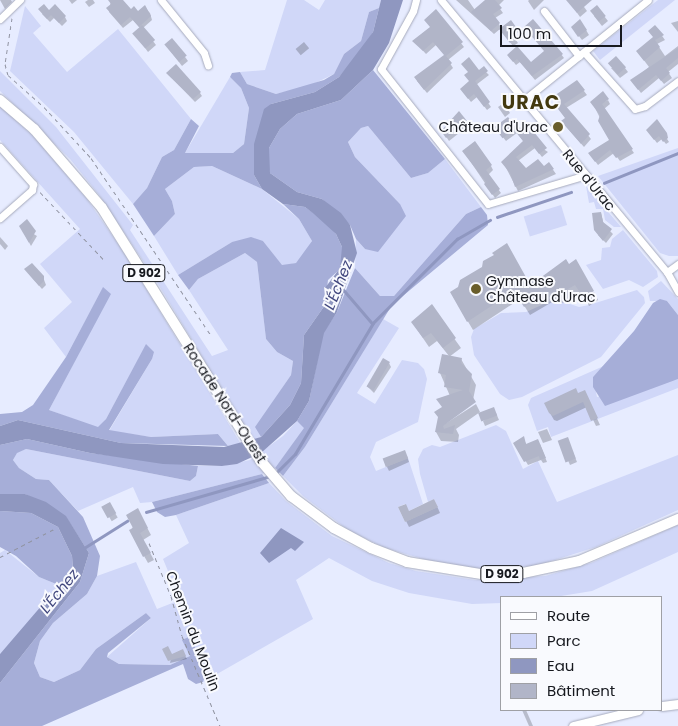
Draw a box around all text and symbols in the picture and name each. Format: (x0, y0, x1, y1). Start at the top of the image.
scale bar (503, 15, 626, 47)
text: 100 m (508, 23, 551, 44)
district label: URAC (501, 92, 561, 114)
place label: Château d'Urac (439, 119, 548, 135)
marker: Château d'Urac (552, 121, 564, 133)
street label: Rue d'Urac (559, 146, 619, 214)
water label: L'Échez (320, 258, 356, 312)
road number: D 902 (122, 264, 166, 282)
place label: Gymnase Château d'Urac (486, 273, 595, 306)
marker: Gymnase Château d'Urac (470, 283, 482, 295)
street label: Rocade Nord-Ouest (180, 340, 270, 466)
road number: D 902 (480, 564, 524, 584)
water label: L'Échez (36, 565, 82, 617)
street label: Chemin du Moulin (162, 569, 224, 693)
legend (500, 596, 663, 711)
text: Route (547, 605, 590, 626)
text: Parc (547, 630, 581, 651)
text: Eau (547, 655, 574, 676)
text: Bâtiment (547, 680, 615, 701)

